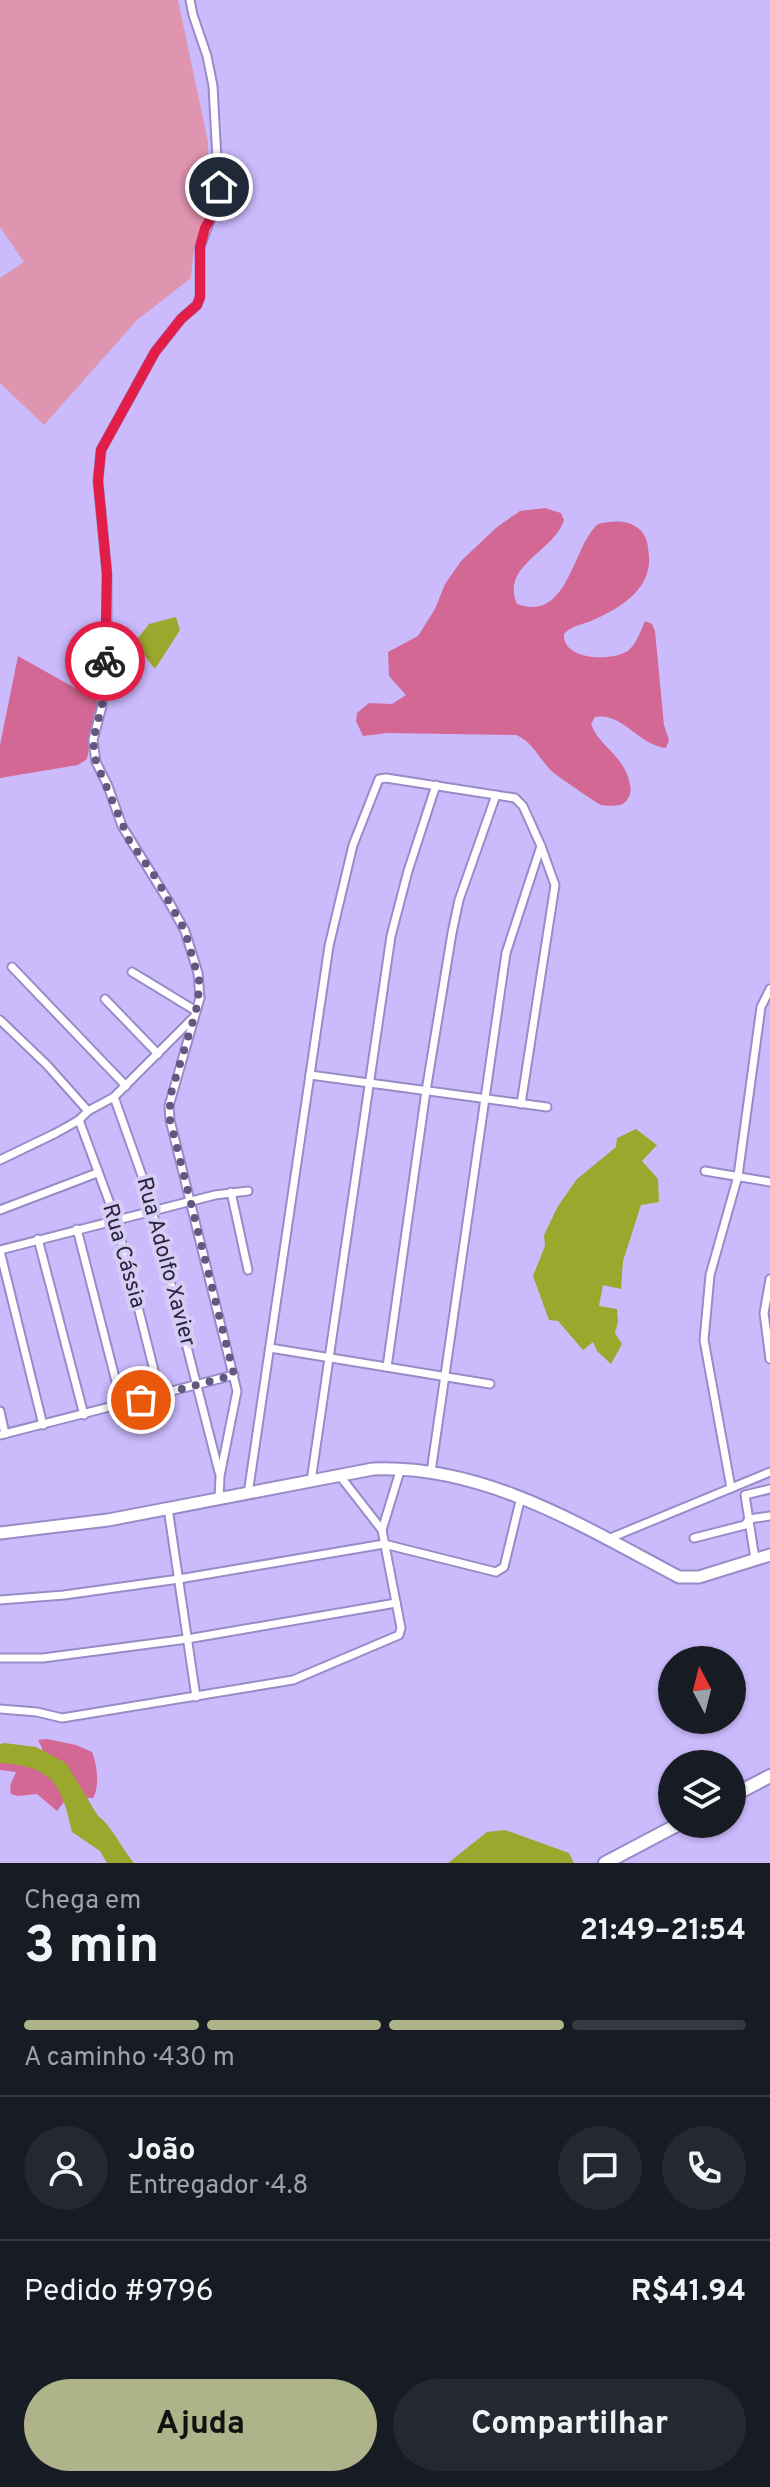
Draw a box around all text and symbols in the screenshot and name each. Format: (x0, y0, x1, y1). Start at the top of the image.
pin (185, 153, 253, 221)
icon: home (197, 165, 241, 209)
courier (65, 621, 145, 701)
icon: bike (83, 639, 127, 683)
street label: Rua Adolfo Xavier (129, 1174, 201, 1350)
street label: Rua Cássia (95, 1201, 151, 1311)
pin (107, 1366, 175, 1434)
icon: bag (119, 1378, 163, 1422)
north arrow (658, 1646, 746, 1734)
map controls (658, 1646, 746, 1838)
button: layers (658, 1750, 746, 1838)
text: Chega em (24, 1885, 141, 1918)
text: 21:49–21:54 (580, 1913, 746, 1950)
text: 3 min (24, 1915, 159, 1981)
text: A caminho · 430 m (24, 2042, 235, 2075)
button: person (24, 2126, 108, 2210)
button: chat (558, 2126, 642, 2210)
button: phone (662, 2126, 746, 2210)
text: João (128, 2133, 195, 2170)
text: Entregador · 4.8 (128, 2170, 308, 2203)
text: Pedido #9796 (24, 2274, 214, 2311)
text: R$41.94 (631, 2274, 746, 2311)
button: Ajuda (24, 2379, 377, 2471)
button: Compartilhar (393, 2379, 746, 2471)

